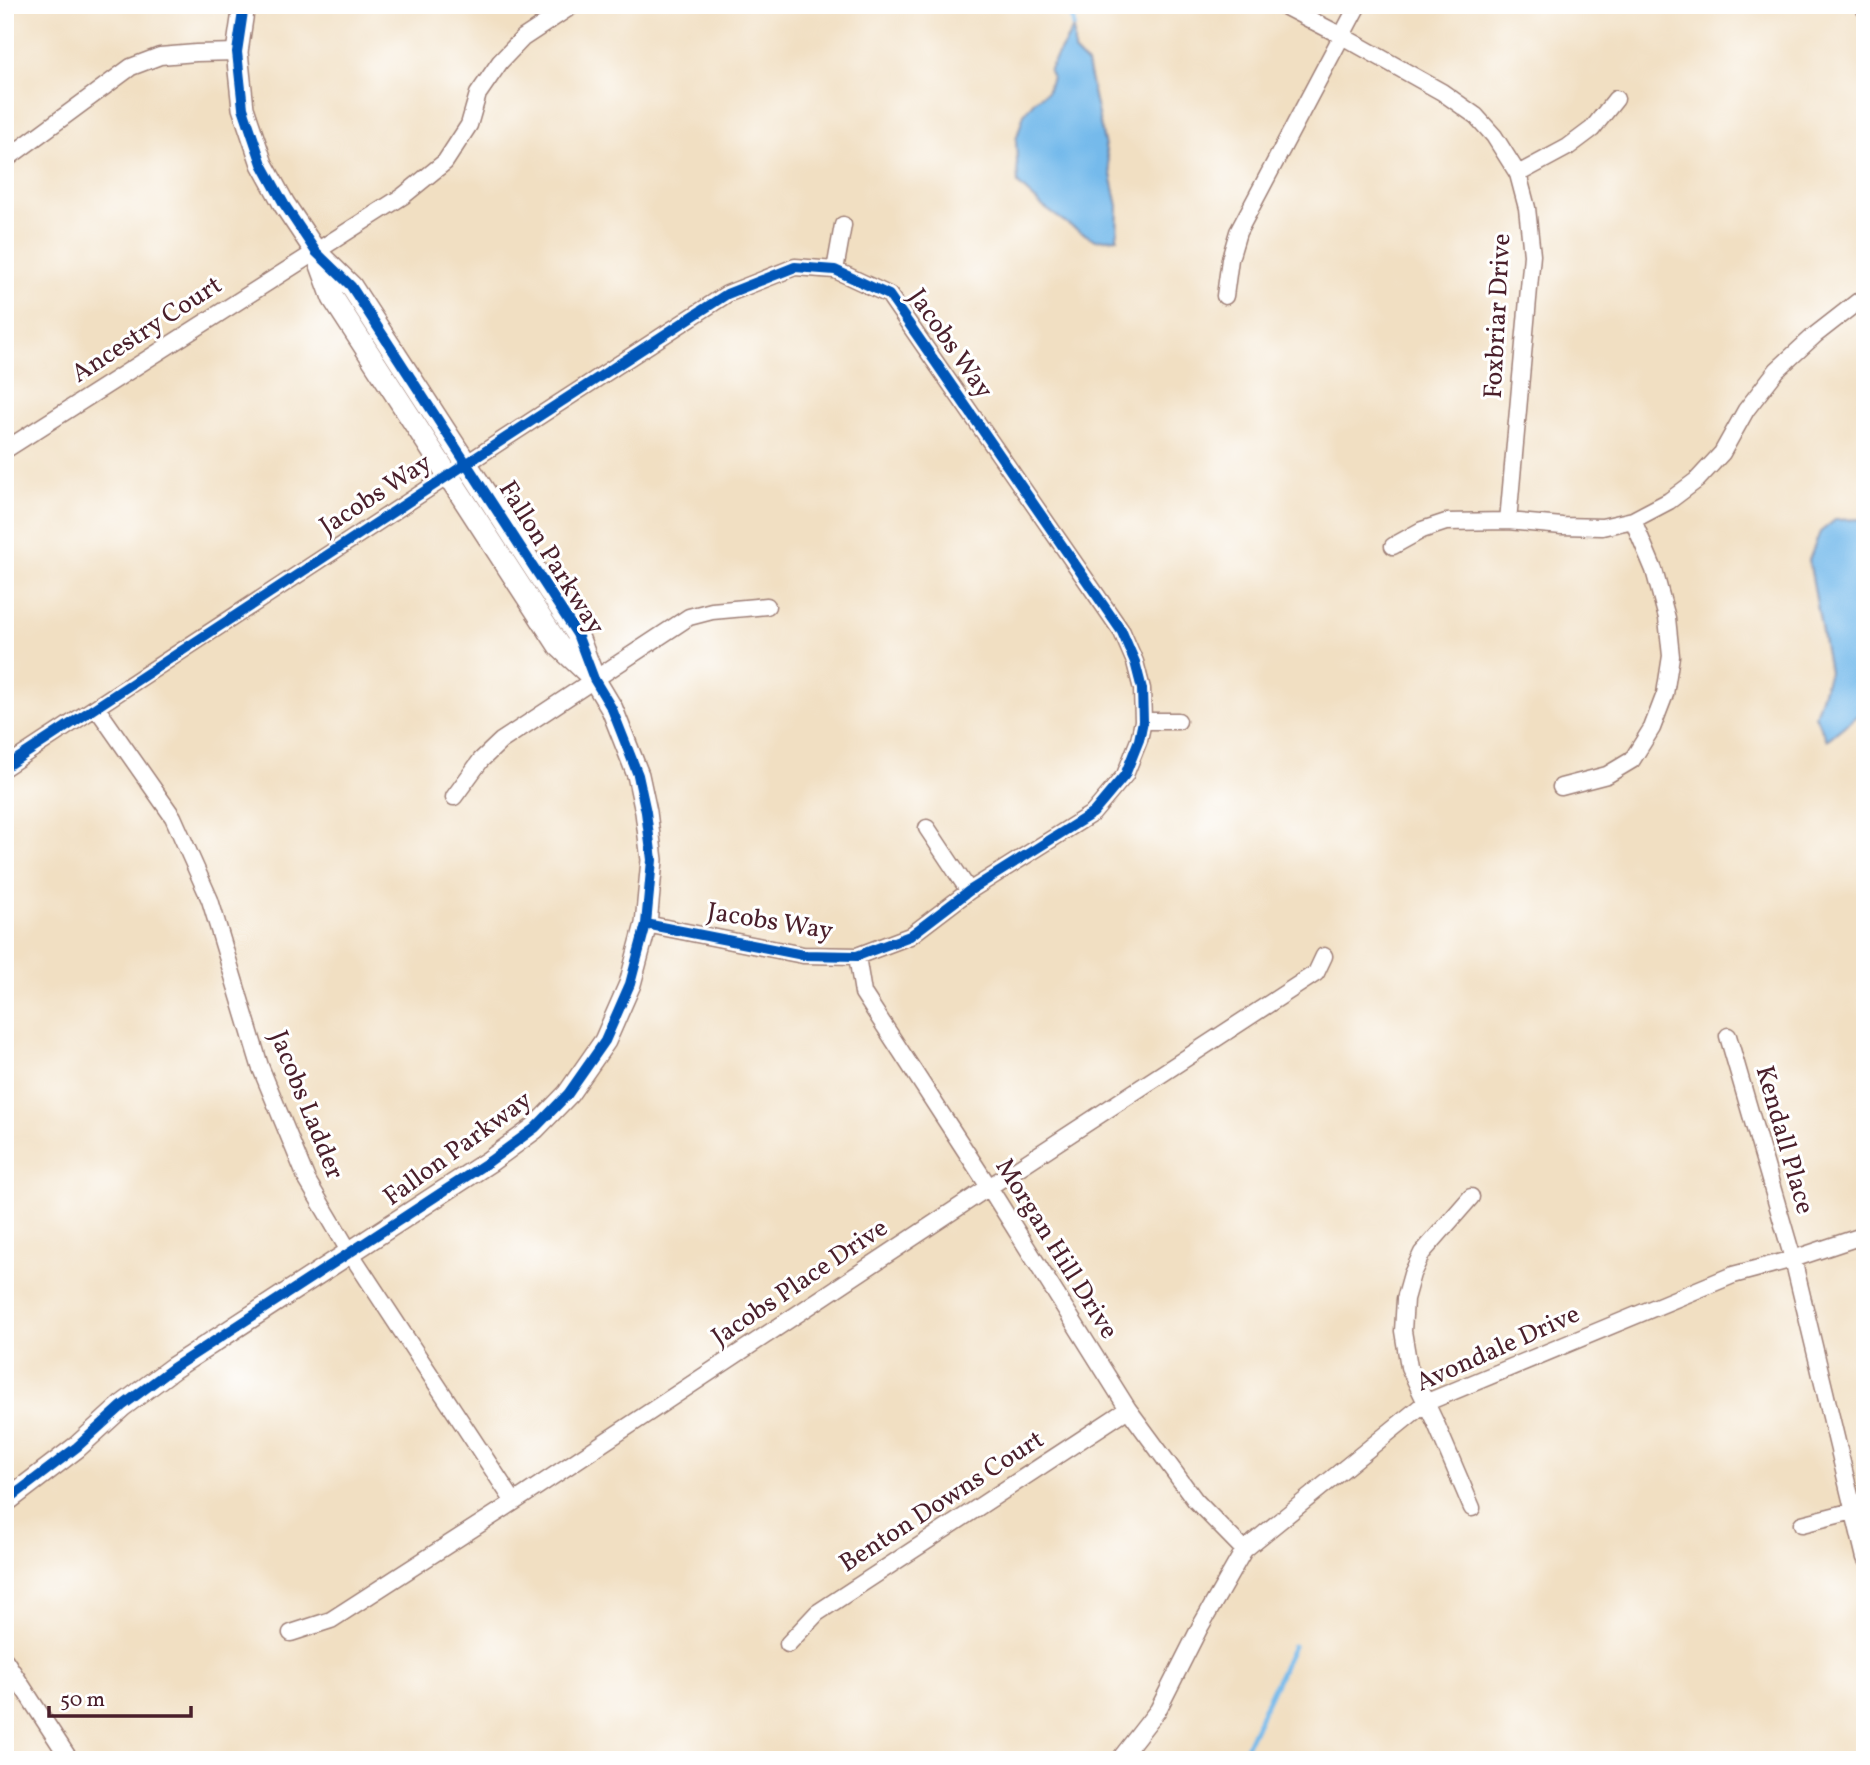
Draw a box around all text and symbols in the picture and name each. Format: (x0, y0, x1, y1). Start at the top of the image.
street label: Foxbriar Drive (1476, 232, 1520, 400)
street label: Ancestry Court (65, 268, 229, 392)
street label: Jacobs Way (899, 282, 1001, 406)
street label: Jacobs Way (313, 445, 439, 545)
street label: Fallon Parkway (489, 474, 613, 642)
street label: Jacobs Way (704, 894, 836, 950)
street label: Jacobs Ladder (260, 1025, 352, 1185)
street label: Kendall Place (1746, 1062, 1822, 1218)
street label: Fallon Parkway (376, 1083, 540, 1215)
street label: Morgan Hill Drive (986, 1152, 1126, 1346)
street label: Jacobs Place Drive (705, 1211, 895, 1355)
street label: Avondale Drive (1410, 1297, 1586, 1401)
street label: Benton Downs Court (833, 1422, 1051, 1582)
scale bar (49, 1674, 191, 1718)
text: 50 m (60, 1686, 105, 1715)

